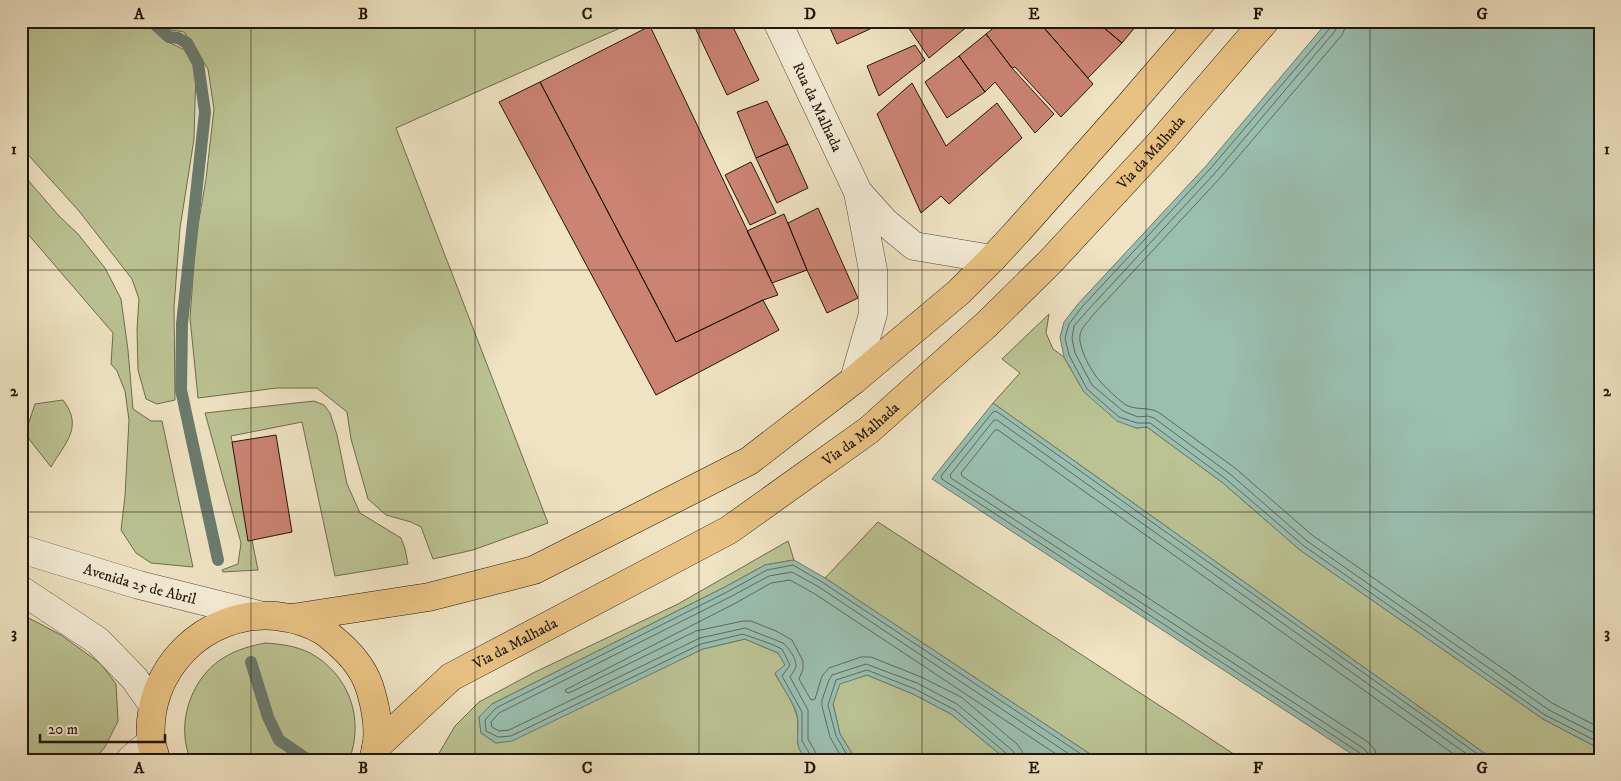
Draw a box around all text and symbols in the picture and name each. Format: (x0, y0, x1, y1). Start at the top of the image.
text: A (133, 4, 145, 24)
text: B (358, 4, 368, 24)
text: C (582, 4, 592, 24)
text: D (804, 4, 816, 24)
text: E (1028, 4, 1040, 24)
text: F (1253, 4, 1263, 24)
text: G (1476, 4, 1488, 24)
street label: Rua da Malhada (788, 59, 847, 155)
street label: Via da Malhada (1112, 111, 1189, 194)
text: 1 (11, 139, 17, 159)
text: 1 (1604, 139, 1610, 159)
text: 2 (10, 381, 19, 401)
text: 2 (1603, 381, 1612, 401)
street label: Via da Malhada (818, 398, 904, 471)
street label: Avenida 25 de Abril (81, 559, 199, 609)
street label: Via da Malhada (469, 613, 561, 674)
text: 3 (11, 623, 17, 643)
text: 3 (1604, 623, 1610, 643)
scale bar (40, 711, 165, 743)
text: 20 m (48, 720, 78, 739)
text: A (133, 758, 145, 778)
text: B (358, 758, 368, 778)
text: C (582, 758, 592, 778)
text: D (804, 758, 816, 778)
text: E (1028, 758, 1040, 778)
text: F (1253, 758, 1263, 778)
text: G (1476, 758, 1488, 778)

